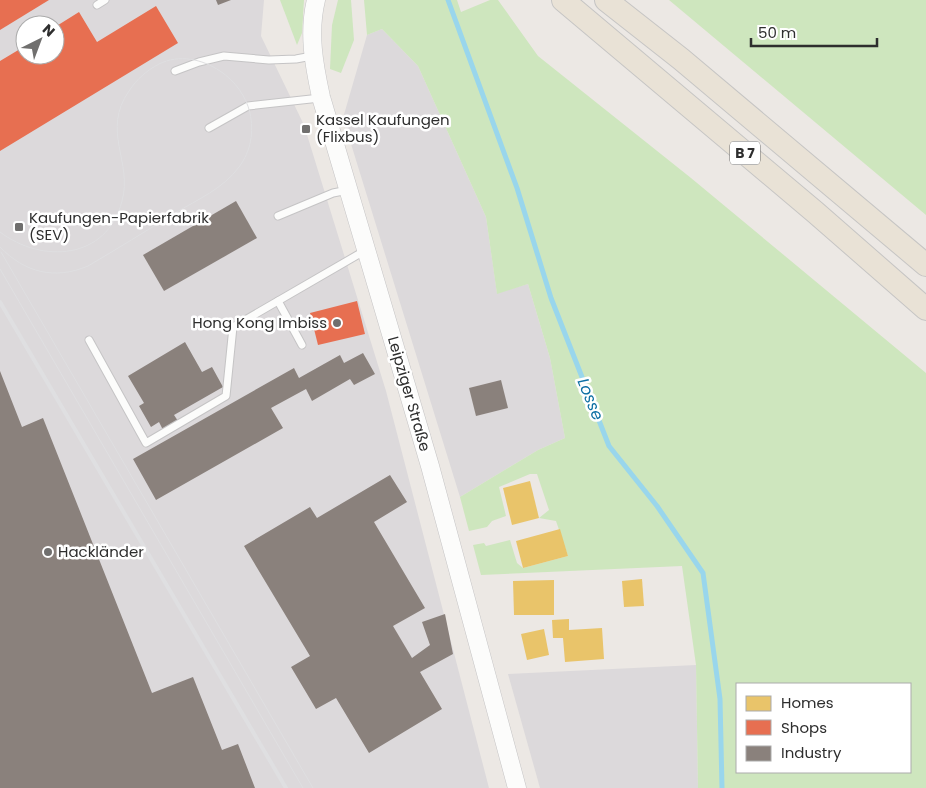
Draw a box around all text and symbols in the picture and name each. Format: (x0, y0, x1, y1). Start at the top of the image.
north arrow (15, 15, 65, 65)
scale bar (751, 15, 877, 47)
text: N (38, 19, 59, 41)
text: 50 m (758, 22, 796, 43)
place label: Kassel Kaufungen (Flixbus) (316, 109, 450, 147)
marker: Kassel Kaufungen (Flixbus) (300, 123, 312, 135)
road number: B 7 (730, 142, 760, 164)
place label: Kaufungen-Papierfabrik (SEV) (29, 207, 209, 245)
marker: Kaufungen-Papierfabrik (SEV) (13, 221, 25, 233)
place label: Hong Kong Imbiss (192, 312, 327, 333)
marker: Hong Kong Imbiss (331, 317, 343, 329)
street label: Leipziger Straße (383, 334, 436, 454)
water label: Losse (572, 375, 609, 424)
place label: Hackländer (58, 541, 144, 562)
marker: Hackländer (42, 546, 54, 558)
legend (736, 683, 911, 773)
text: Homes (781, 692, 834, 713)
text: Shops (781, 717, 827, 738)
text: Industry (781, 742, 842, 763)

